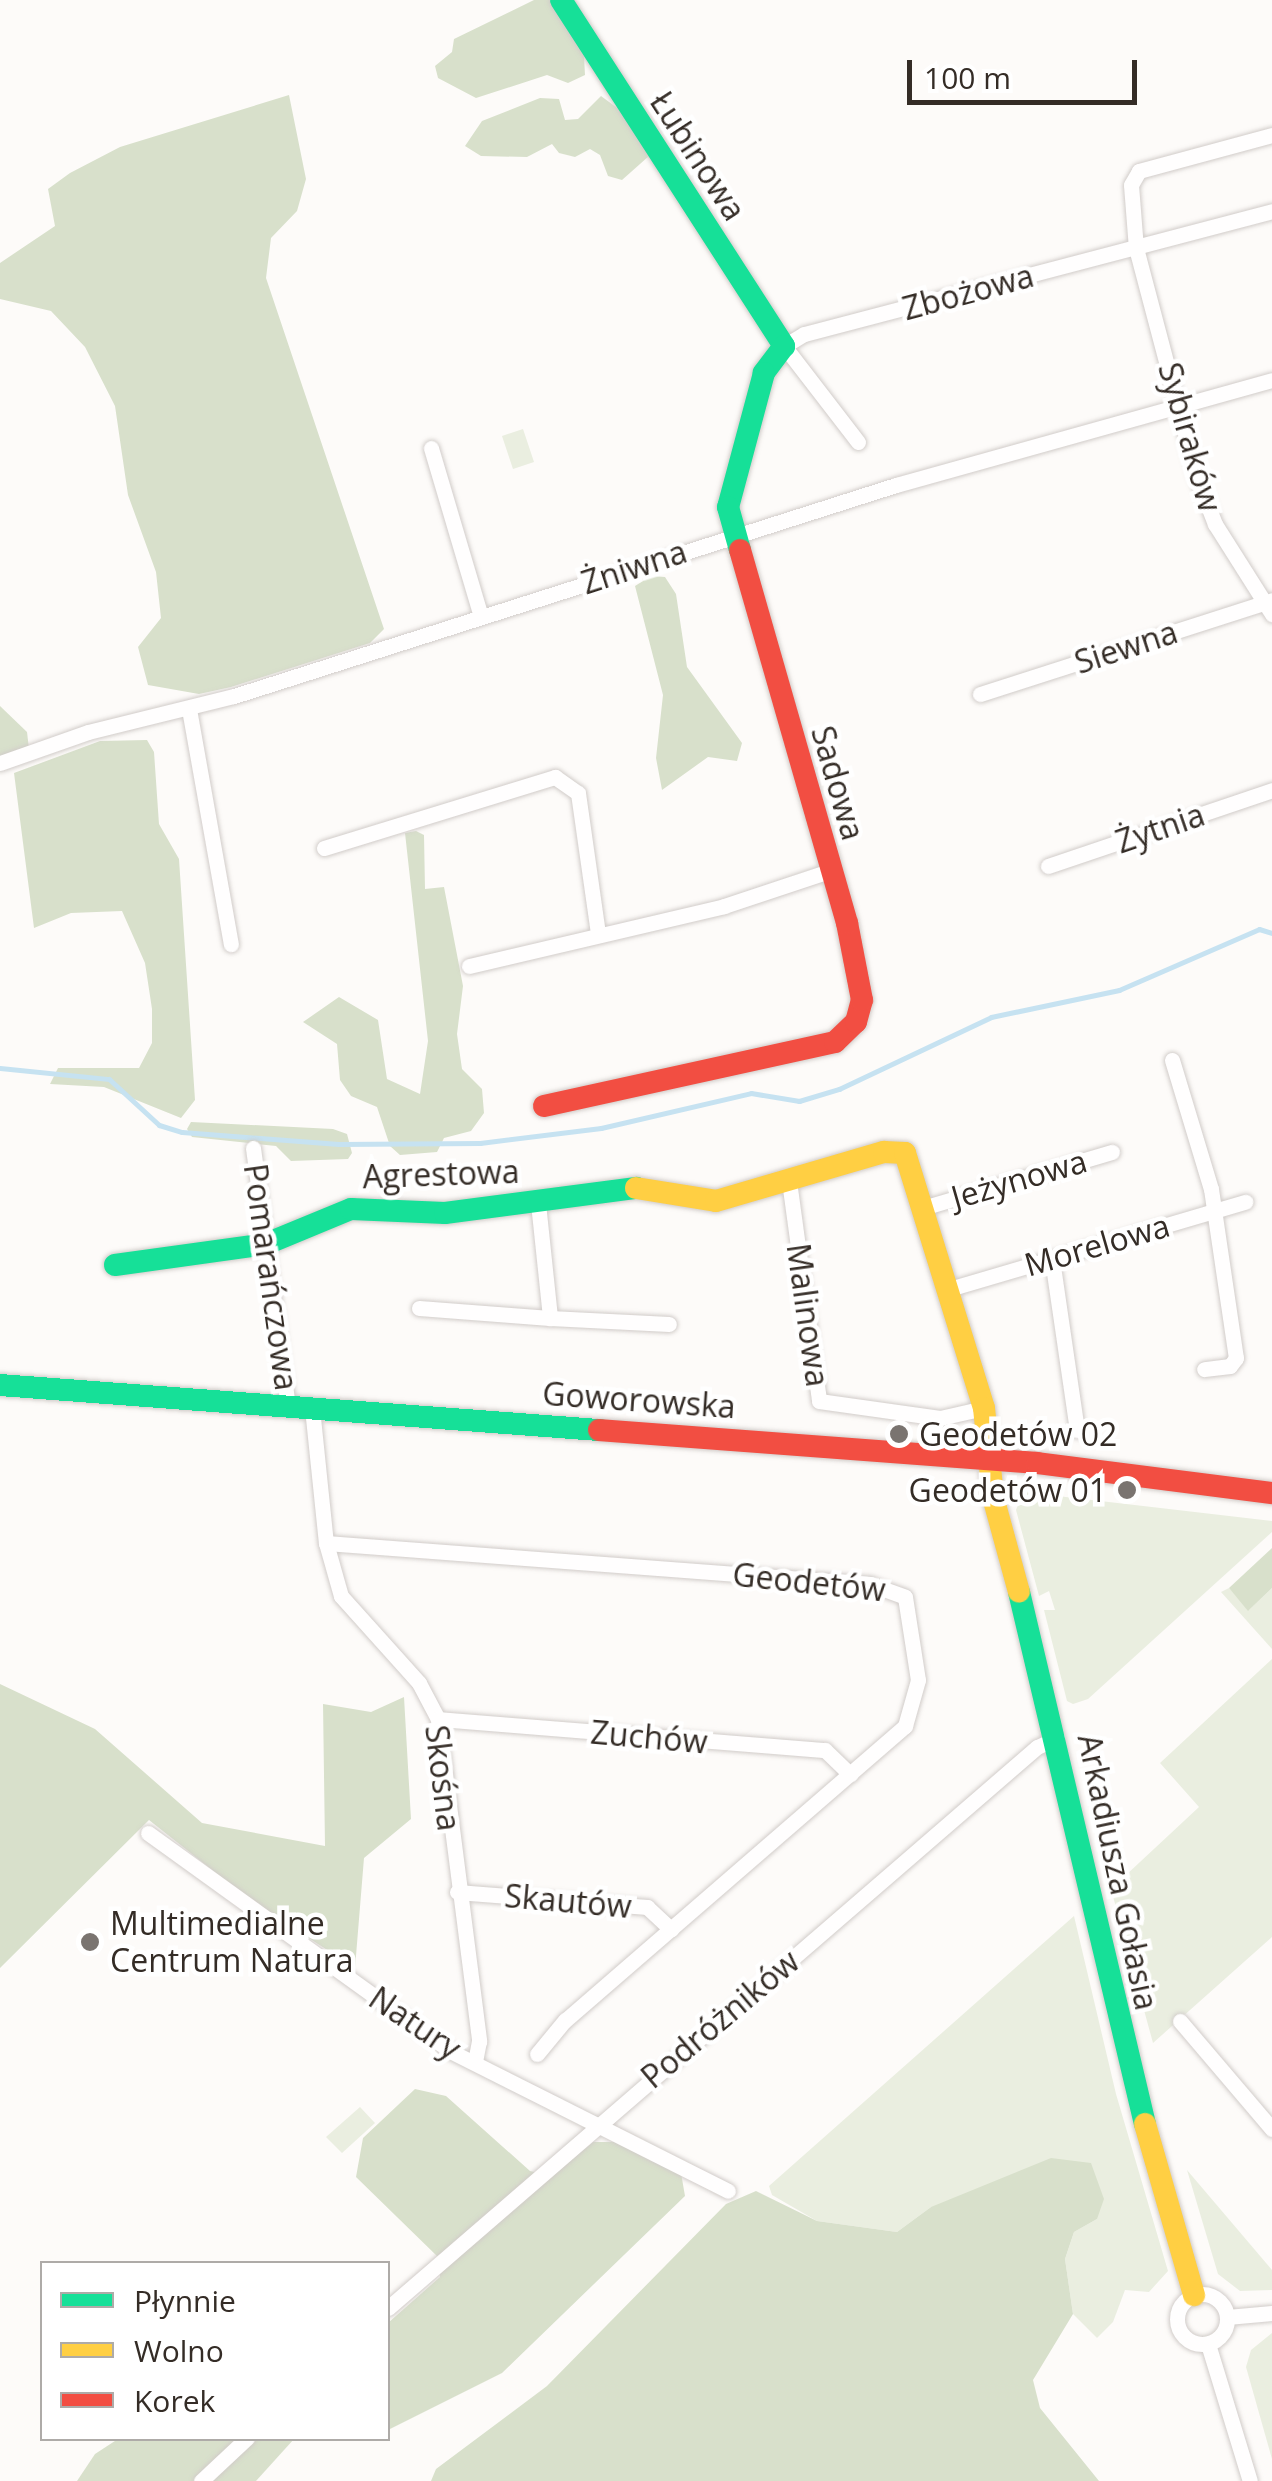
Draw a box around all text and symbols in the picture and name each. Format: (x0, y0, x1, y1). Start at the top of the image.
scale bar (912, 40, 1142, 102)
text: 100 m (924, 57, 1011, 98)
street label: Łubinowa (642, 85, 754, 227)
street label: Zbożowa (898, 256, 1038, 328)
street label: Sybiraków (1150, 358, 1230, 516)
street label: Żniwna (577, 532, 691, 602)
street label: Siewna (1070, 612, 1182, 682)
street label: Sadowa (803, 722, 873, 844)
street label: Żytnia (1111, 795, 1209, 861)
street label: Jeżynowa (947, 1141, 1091, 1217)
street label: Agrestowa (362, 1152, 520, 1196)
street label: Pomarańczowa (236, 1161, 306, 1393)
street label: Morelowa (1020, 1206, 1174, 1284)
street label: Malinowa (779, 1241, 837, 1389)
street label: Goworowska (541, 1374, 737, 1426)
place label: Geodetów 02 (919, 1415, 1117, 1453)
marker: Geodetów 02 (888, 1423, 910, 1445)
place label: Geodetów 01 (909, 1471, 1107, 1509)
marker: Geodetów 01 (1116, 1479, 1138, 1501)
street label: Geodetów (731, 1555, 887, 1609)
street label: Zuchów (589, 1713, 709, 1761)
street label: Skośna (417, 1723, 469, 1833)
street label: Arkadiusza Gołasia (1070, 1731, 1166, 2013)
street label: Skautów (503, 1876, 633, 1926)
place label: Multimedialne Centrum Natura (110, 1905, 354, 1980)
marker: Multimedialne Centrum Natura (79, 1931, 101, 1953)
street label: Podróżników (633, 1942, 807, 2096)
street label: Natury (362, 1979, 468, 2067)
legend (40, 2261, 390, 2441)
text: Płynnie (134, 2280, 236, 2321)
text: Wolno (134, 2330, 224, 2371)
text: Korek (134, 2380, 215, 2421)

